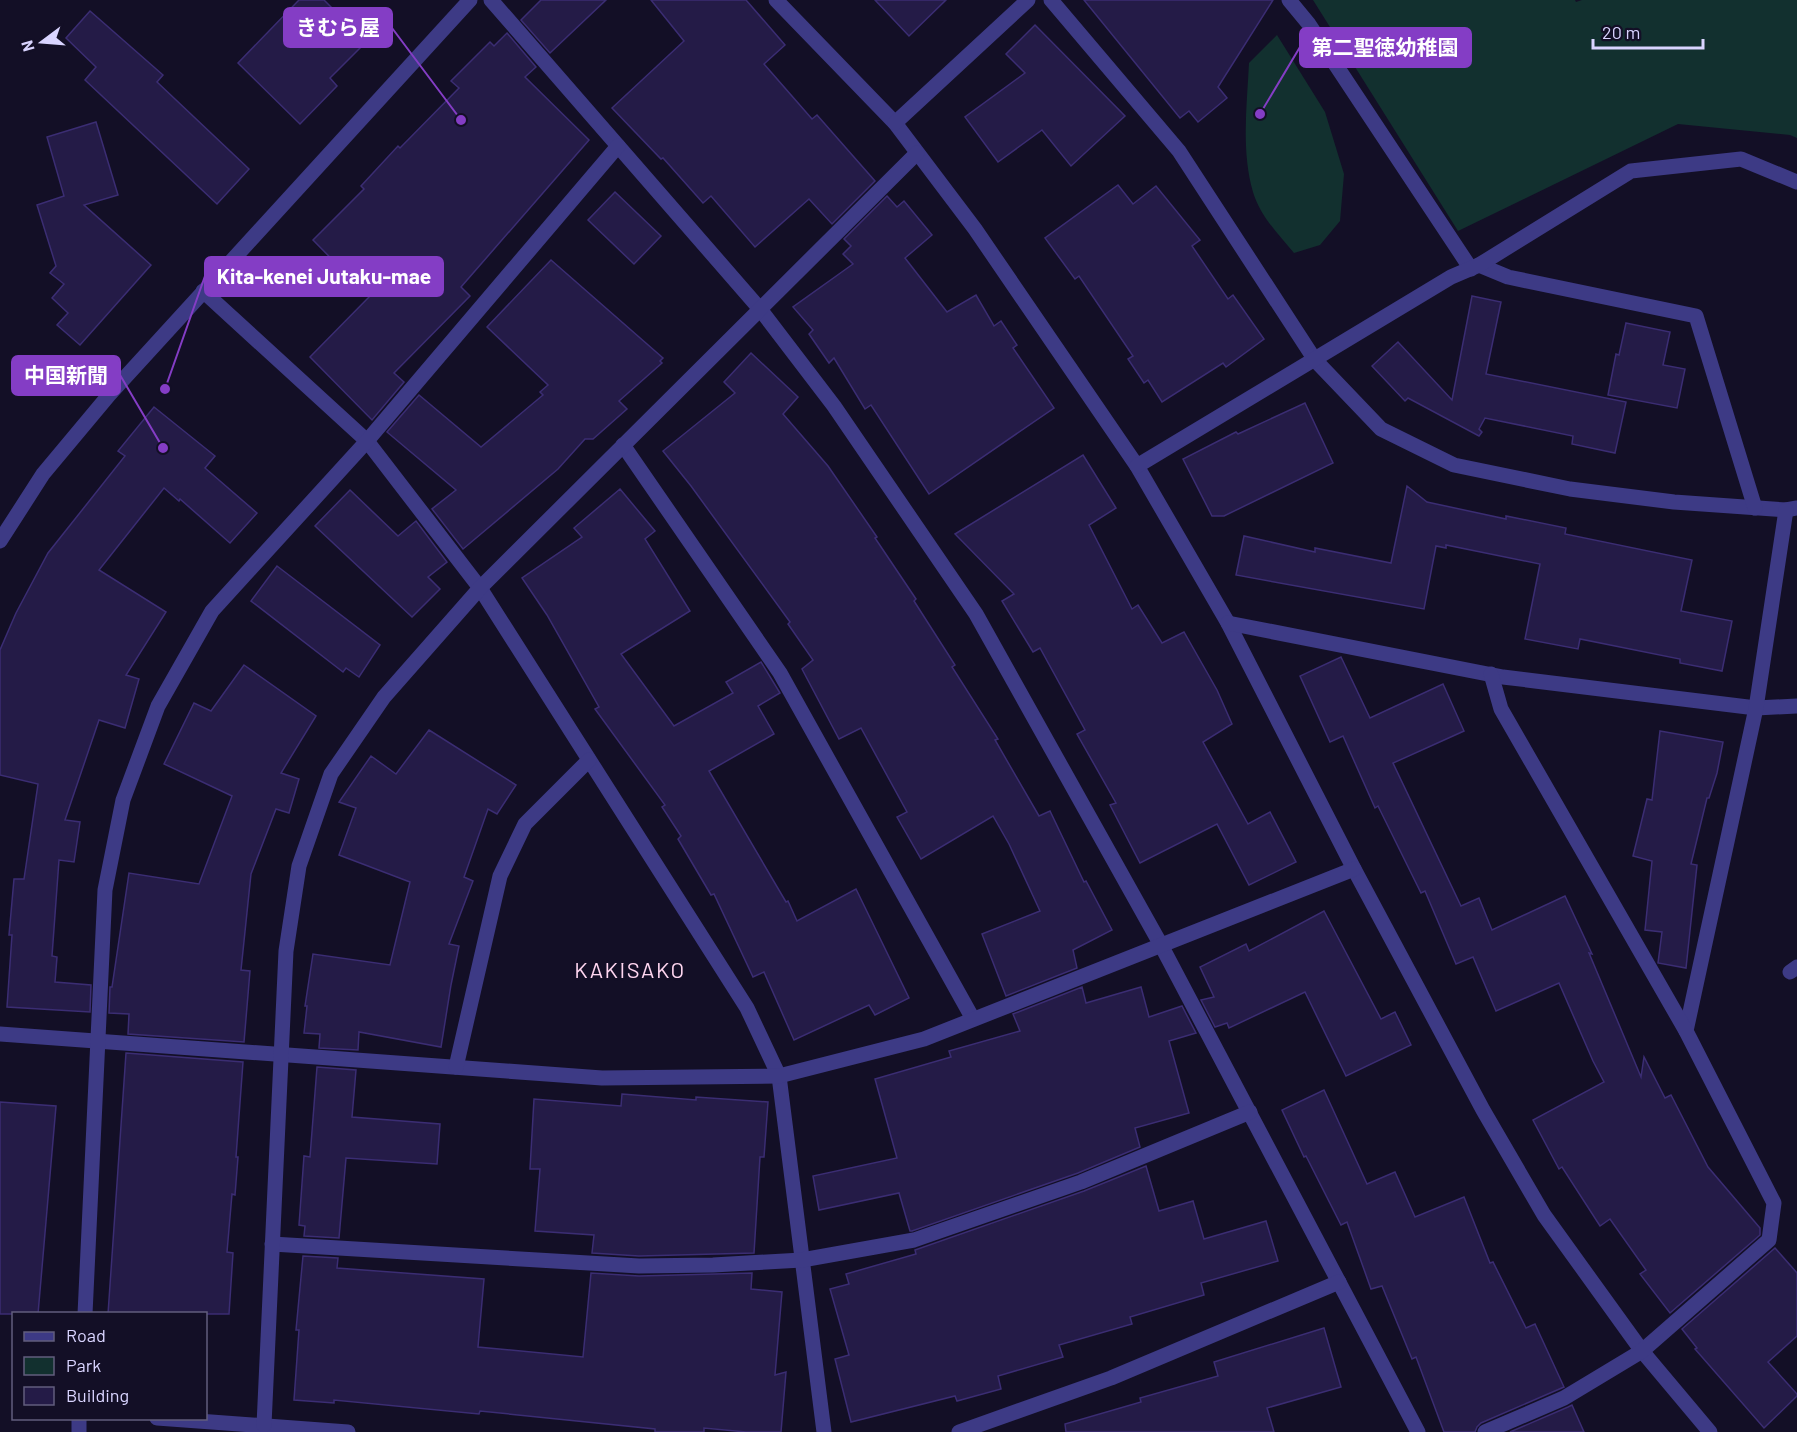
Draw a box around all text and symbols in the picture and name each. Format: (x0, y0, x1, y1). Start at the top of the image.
callout: きむら屋 (284, 8, 392, 47)
north arrow (12, 12, 72, 72)
scale bar (1593, 12, 1702, 50)
text: きむら屋 (296, 14, 380, 39)
text: 20 m (1602, 21, 1640, 43)
callout: 第二聖徳幼稚園 (1300, 28, 1471, 67)
text: 第二聖徳幼稚園 (1312, 34, 1459, 59)
text: N (17, 39, 38, 54)
callout: Kita-kenei Jutaku-mae (205, 257, 443, 296)
text: Kita-kenei Jutaku-mae (217, 263, 431, 288)
callout: 中国新聞 (12, 356, 120, 395)
text: 中国新聞 (24, 362, 108, 387)
district label: KAKISAKO (574, 956, 686, 982)
legend (12, 1312, 207, 1420)
text: Road (66, 1324, 106, 1346)
text: Park (66, 1354, 101, 1376)
text: Building (66, 1384, 129, 1406)

